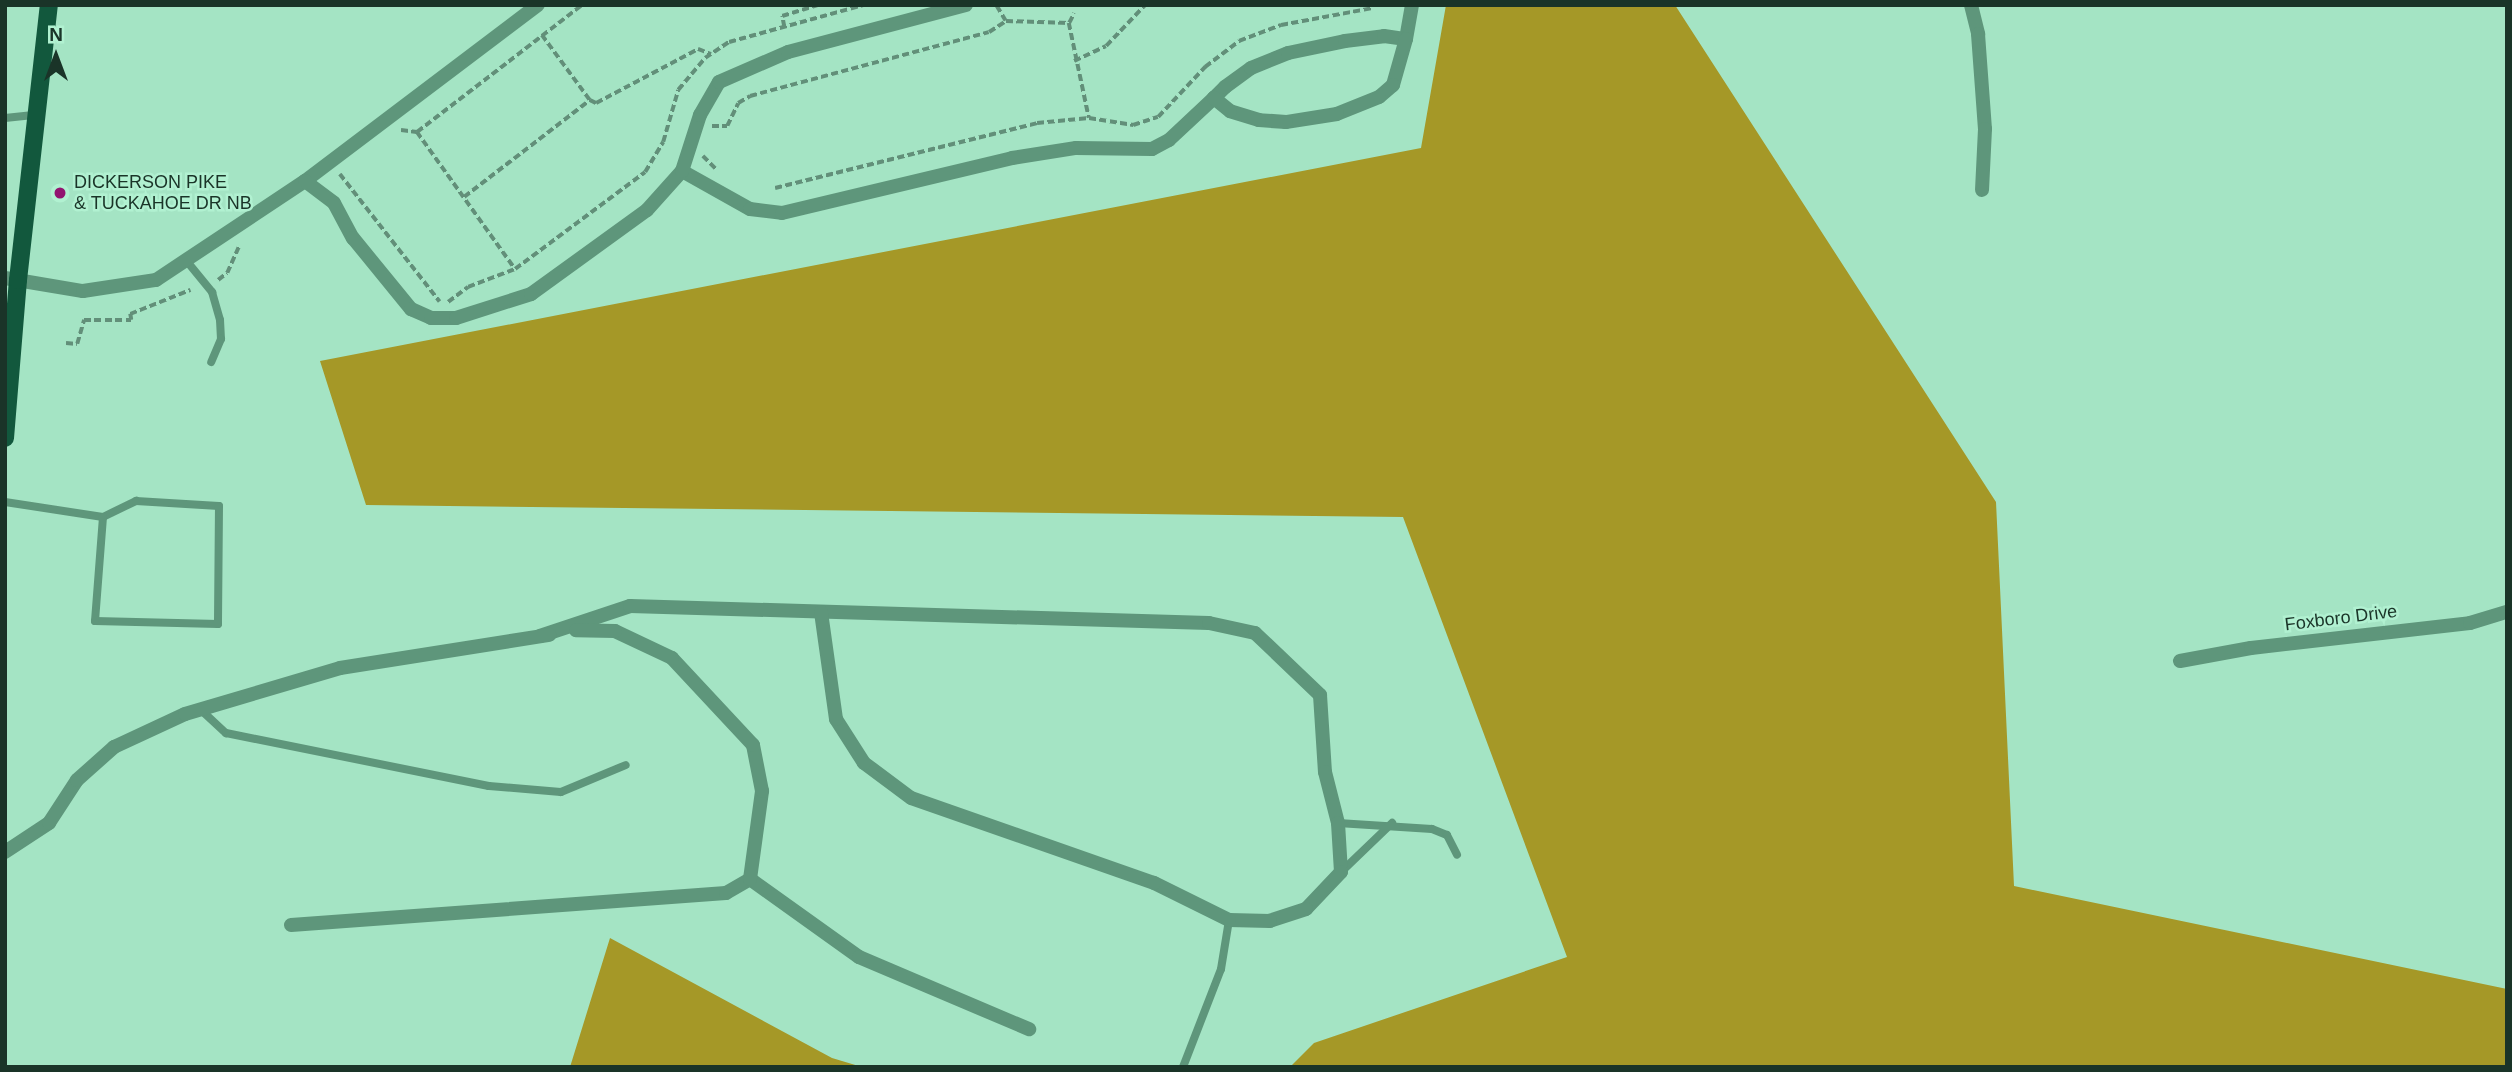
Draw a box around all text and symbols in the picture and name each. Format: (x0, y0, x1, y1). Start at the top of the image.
north arrow (21, 21, 91, 91)
text: N (49, 24, 63, 45)
place label: DICKERSON PIKE & TUCKAHOE DR NB (74, 172, 252, 214)
marker: DICKERSON PIKE & TUCKAHOE DR NB (52, 185, 68, 201)
street label: Foxboro Drive (2284, 600, 2398, 636)

